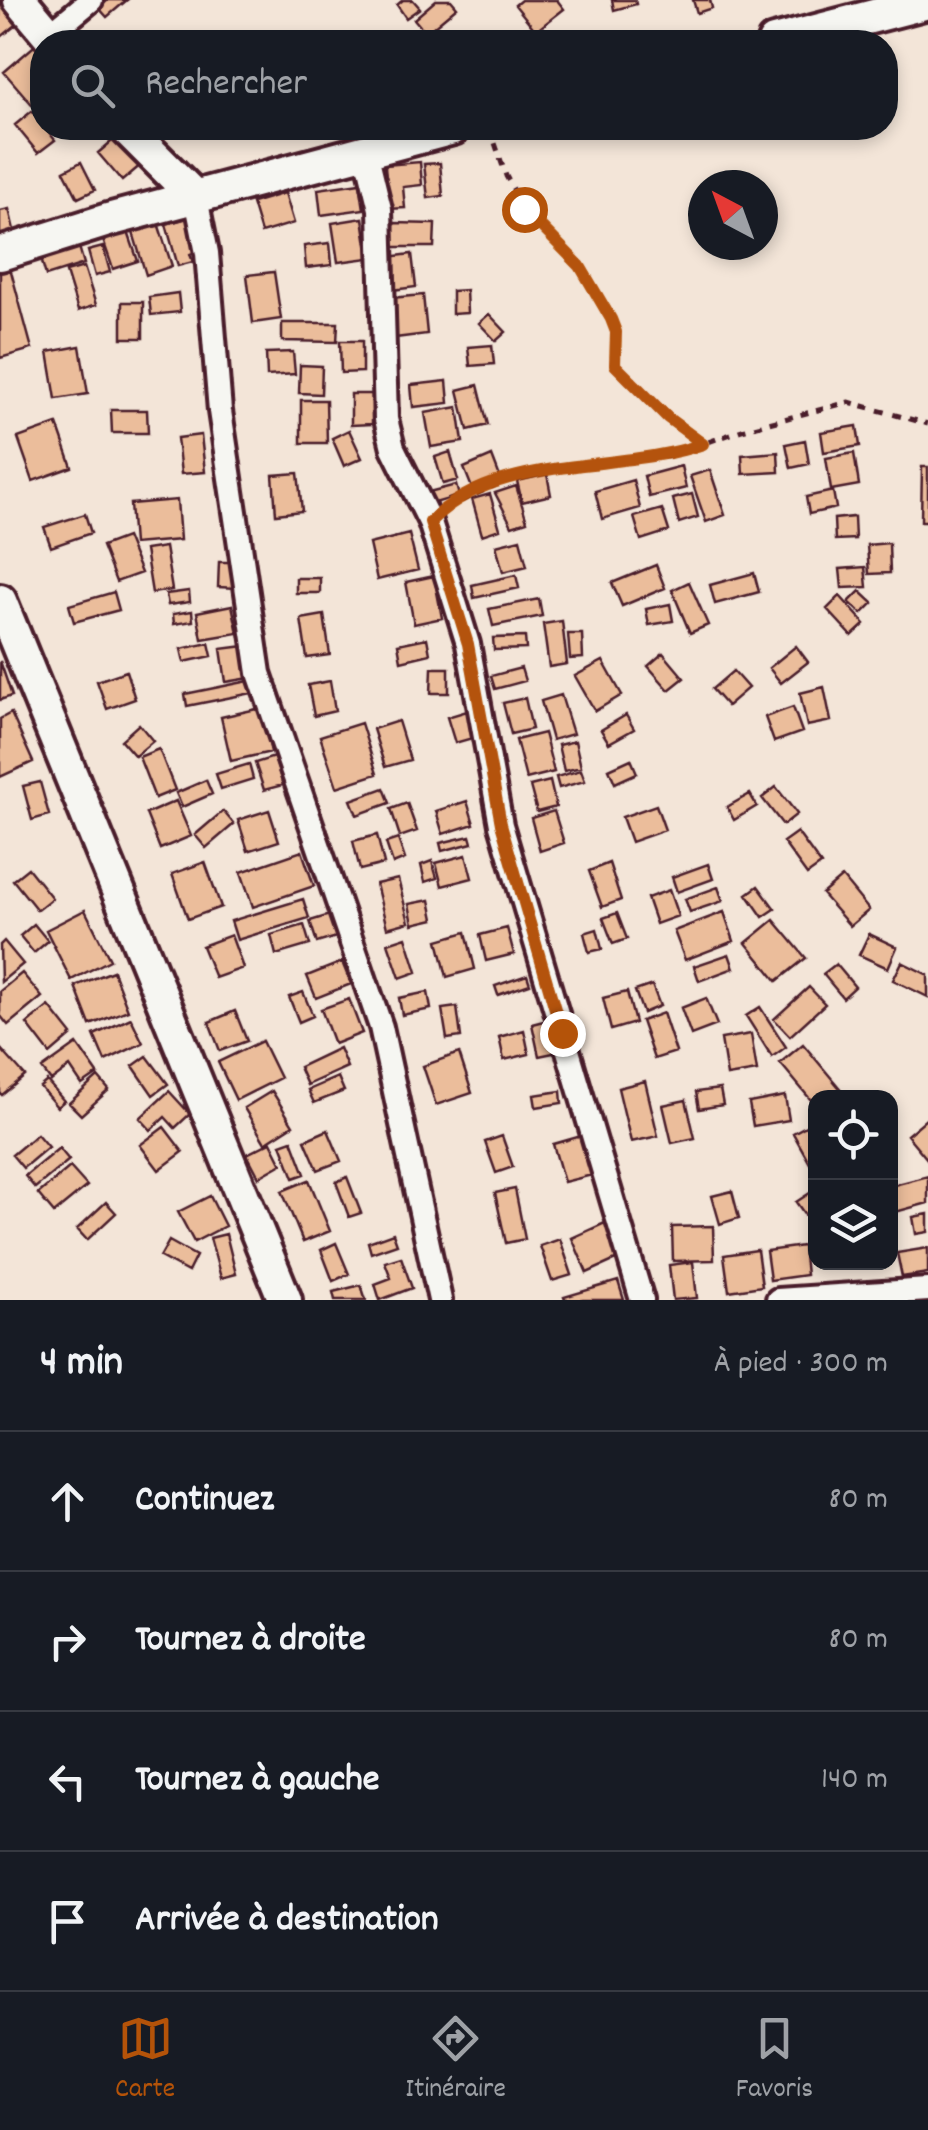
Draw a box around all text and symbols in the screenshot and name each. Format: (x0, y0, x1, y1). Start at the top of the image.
search box (30, 30, 898, 140)
icon: search (65, 58, 120, 113)
text: Rechercher (145, 58, 307, 113)
north arrow (688, 170, 778, 260)
route start (502, 187, 548, 233)
route end (540, 1011, 586, 1057)
map controls (808, 1090, 898, 1270)
button: locate (808, 1090, 898, 1180)
button: layers (808, 1180, 898, 1270)
text: 4 min (40, 1335, 123, 1395)
text: À pied · 300 m (714, 1342, 888, 1388)
icon: ahead (40, 1474, 95, 1529)
text: Continuez (135, 1474, 274, 1529)
text: 80 m (828, 1478, 888, 1524)
icon: right (40, 1614, 95, 1669)
text: Tournez à droite (135, 1614, 366, 1669)
text: 80 m (828, 1618, 888, 1664)
icon: left (40, 1754, 95, 1809)
text: Tournez à gauche (135, 1754, 380, 1809)
text: 140 m (821, 1758, 888, 1804)
icon: arrive (40, 1894, 95, 1949)
text: Arrivée à destination (135, 1894, 439, 1949)
tab: Carte (115, 2011, 175, 2111)
tab: Itinéraire (405, 2011, 506, 2111)
tab: Favoris (736, 2011, 813, 2111)

